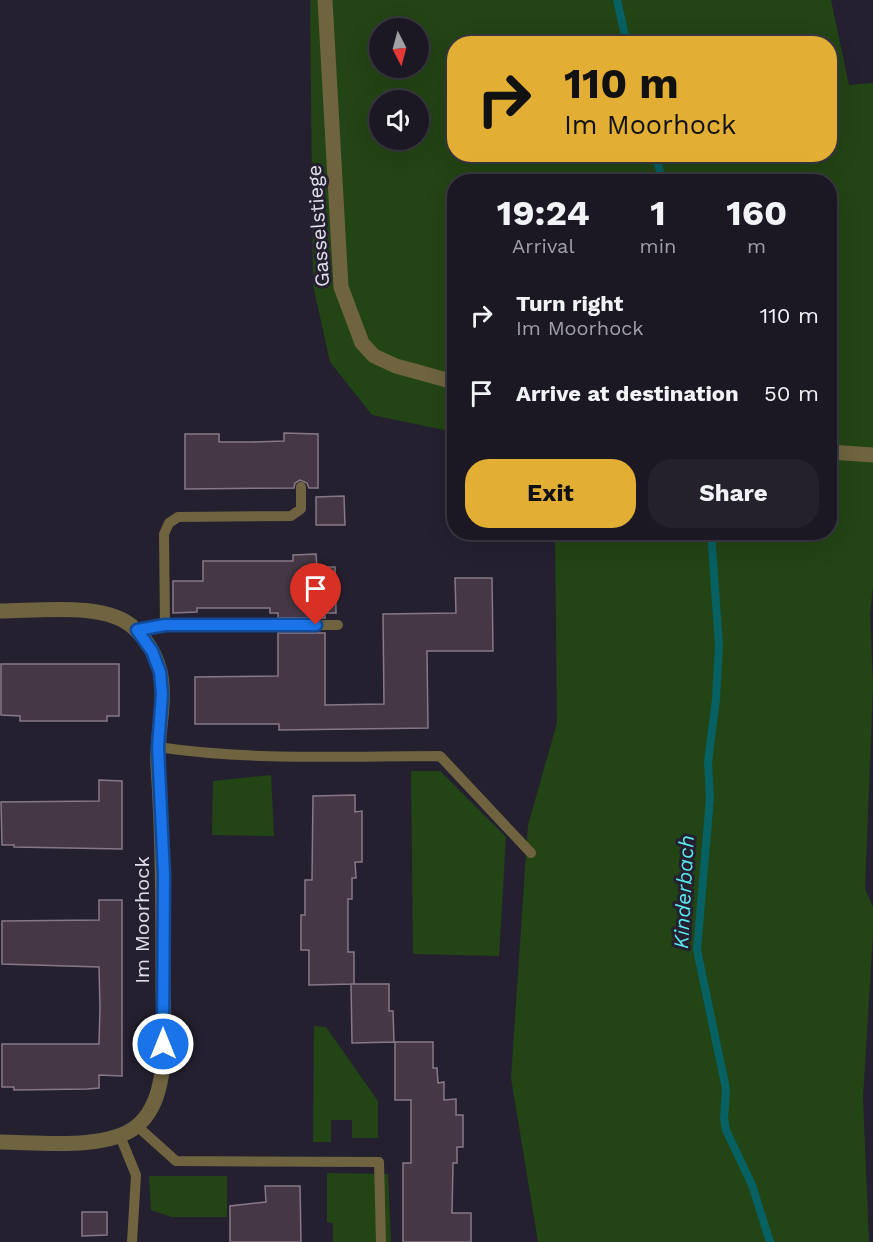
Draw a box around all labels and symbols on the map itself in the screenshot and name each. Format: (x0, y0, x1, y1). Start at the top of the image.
north arrow (369, 18, 429, 78)
street label: Gasselstiege (302, 164, 334, 288)
pin (290, 563, 341, 625)
water label: Kinderbach (668, 834, 699, 950)
street label: Im Moorhock (130, 856, 154, 984)
position arrow (131, 1012, 195, 1076)

